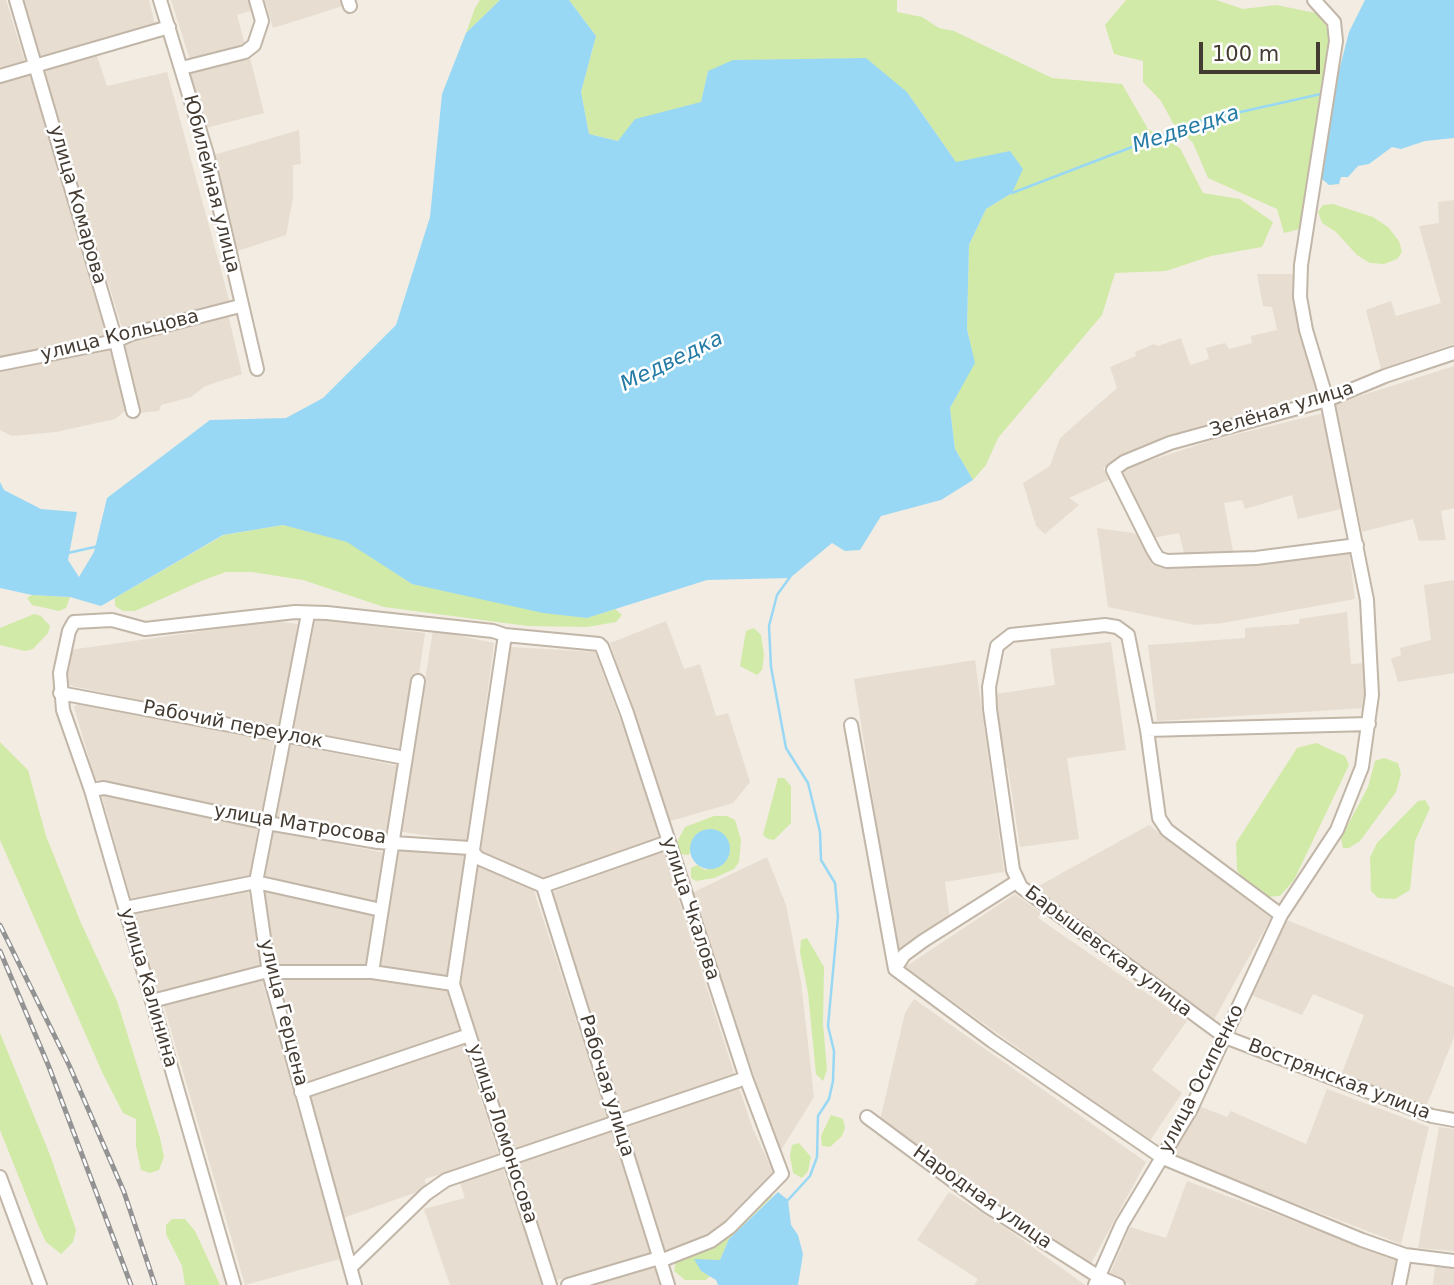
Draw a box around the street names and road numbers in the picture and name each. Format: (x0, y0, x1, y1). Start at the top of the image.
street label: Юбилейная улица (178, 93, 244, 275)
street label: улица Комарова (43, 123, 111, 287)
street label: улица Кольцова (39, 305, 201, 367)
street label: Зелёная улица (1207, 377, 1357, 443)
street label: Рабочий переулок (141, 696, 325, 754)
street label: улица Матросова (212, 800, 388, 850)
street label: улица Чкалова (656, 835, 724, 983)
street label: Барышевская улица (1020, 882, 1196, 1022)
street label: улица Калинина (114, 906, 182, 1070)
street label: улица Герцена (254, 937, 312, 1089)
street label: улица Осипенко (1155, 1001, 1249, 1157)
street label: Рабочая улица (574, 1012, 638, 1160)
street label: Вострянская улица (1245, 1035, 1433, 1125)
street label: улица Ломоносова (462, 1041, 542, 1227)
street label: Народная улица (908, 1141, 1056, 1255)

